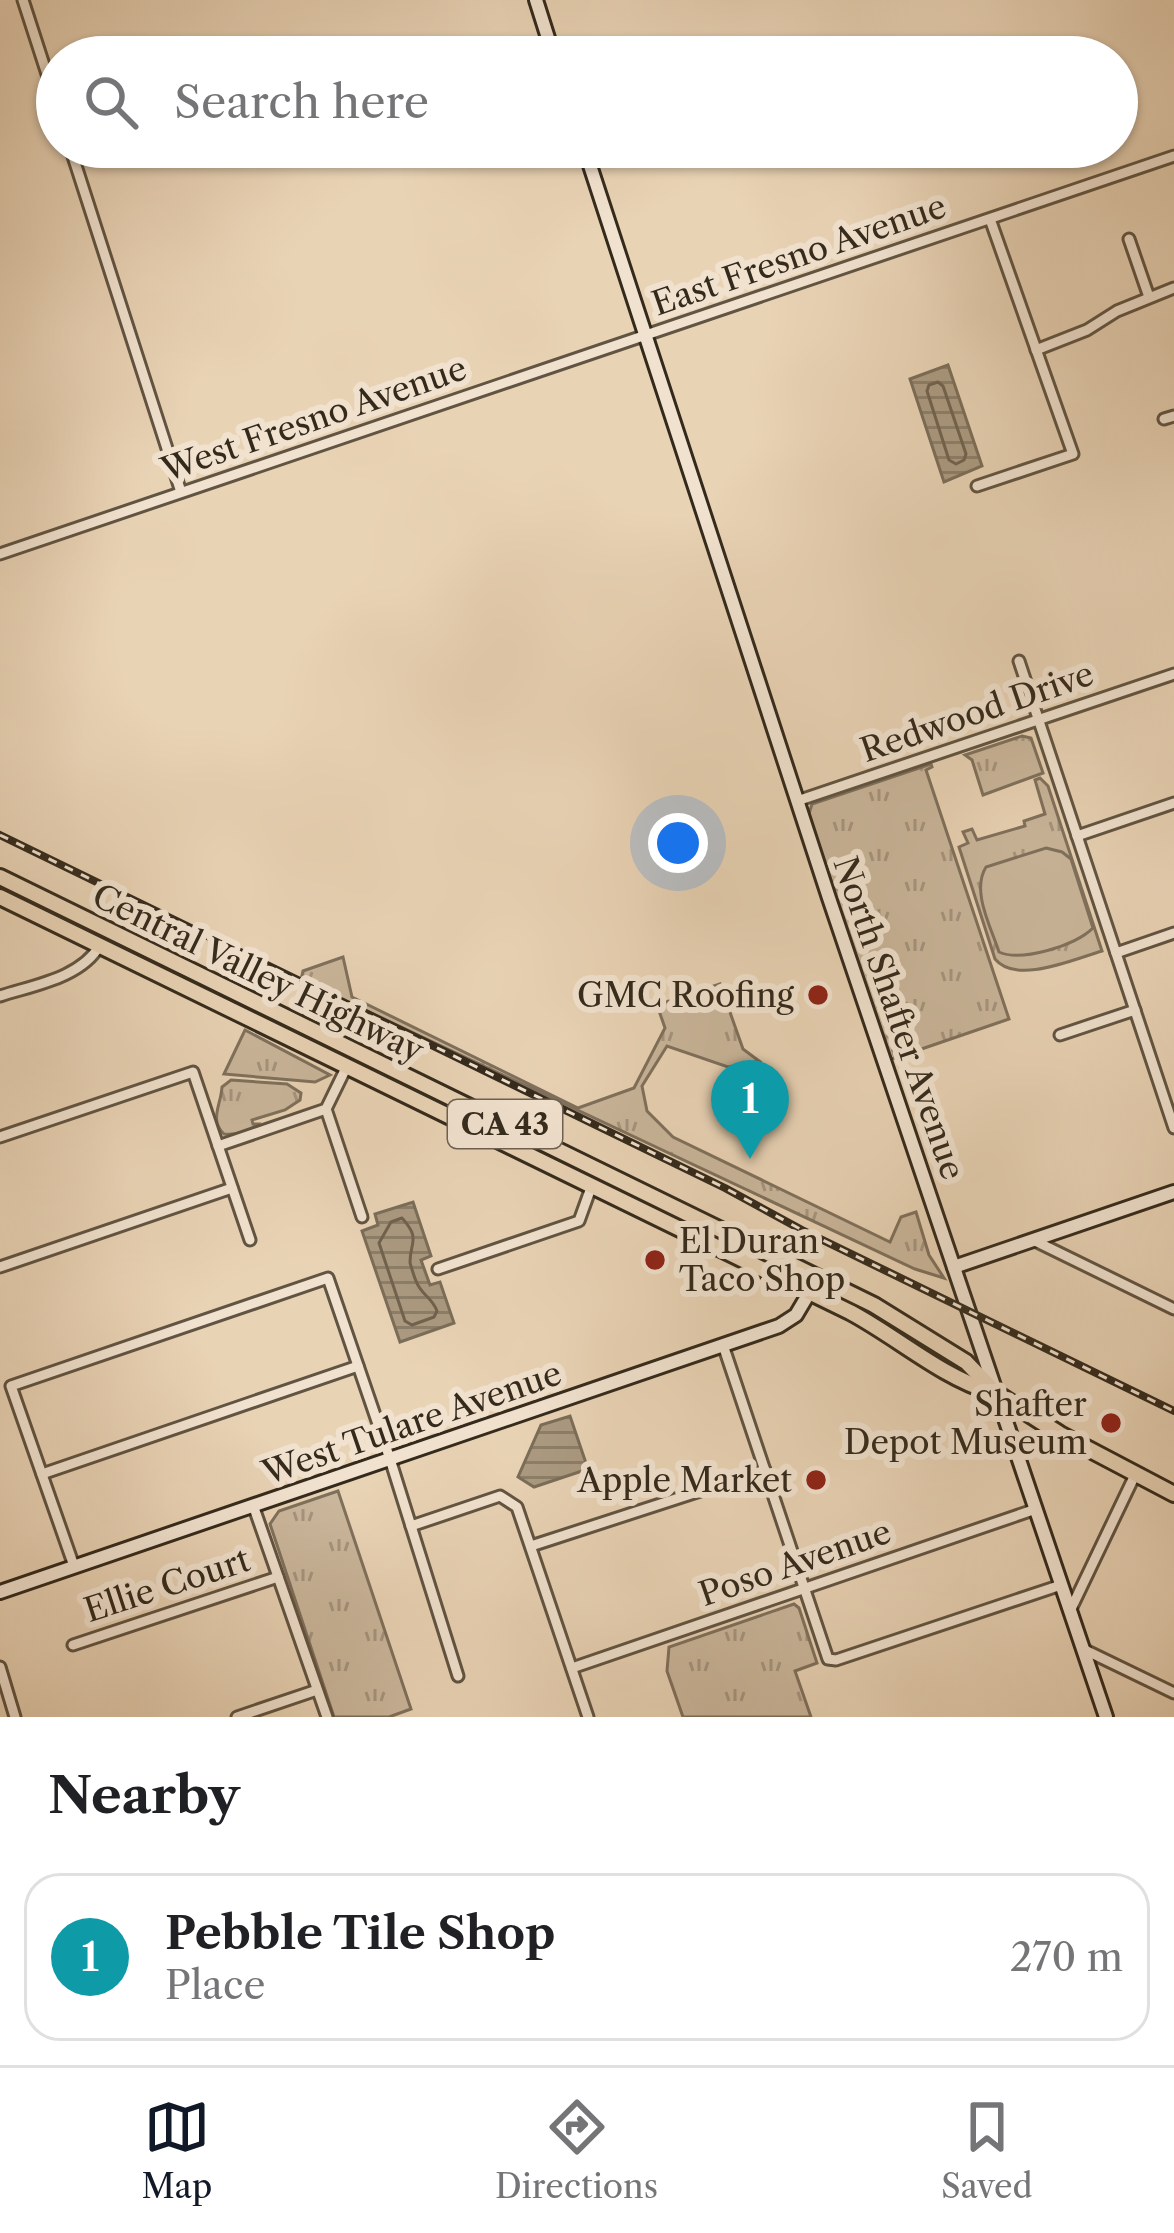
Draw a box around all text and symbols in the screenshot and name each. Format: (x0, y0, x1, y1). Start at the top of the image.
search box (36, 36, 1138, 168)
icon: search (78, 69, 144, 135)
text: Search here (174, 74, 429, 130)
street label: East Fresno Avenue (647, 185, 951, 325)
street label: West Fresno Avenue (155, 348, 472, 491)
street label: Redwood Drive (855, 653, 1099, 771)
your location (648, 813, 708, 873)
street label: North Shafter Avenue (824, 851, 974, 1185)
street label: Central Valley Highway (86, 875, 431, 1071)
place label: GMC Roofing (577, 975, 795, 1016)
marker: GMC Roofing (805, 982, 831, 1008)
pin: 1 (711, 1060, 789, 1159)
road number: CA 43 (448, 1100, 562, 1148)
place label: El Duran Taco Shop (679, 1221, 845, 1300)
marker: El Duran Taco Shop (642, 1247, 668, 1273)
street label: West Tulare Avenue (256, 1353, 567, 1494)
place label: Shafter Depot Museum (844, 1384, 1087, 1463)
marker: Shafter Depot Museum (1098, 1410, 1124, 1436)
place label: Apple Market (576, 1460, 792, 1501)
marker: Apple Market (803, 1467, 829, 1493)
street label: Poso Avenue (694, 1511, 896, 1615)
street label: Ellie Court (79, 1539, 255, 1631)
text: Nearby (48, 1764, 240, 1826)
text: Pebble Tile Shop (165, 1905, 555, 1961)
text: 1 (81, 1933, 99, 1981)
text: 270 m (1010, 1933, 1123, 1981)
text: Place (165, 1961, 265, 2009)
tab: Map (141, 2094, 212, 2207)
tab: Directions (495, 2094, 658, 2207)
tab: Saved (941, 2094, 1033, 2207)

